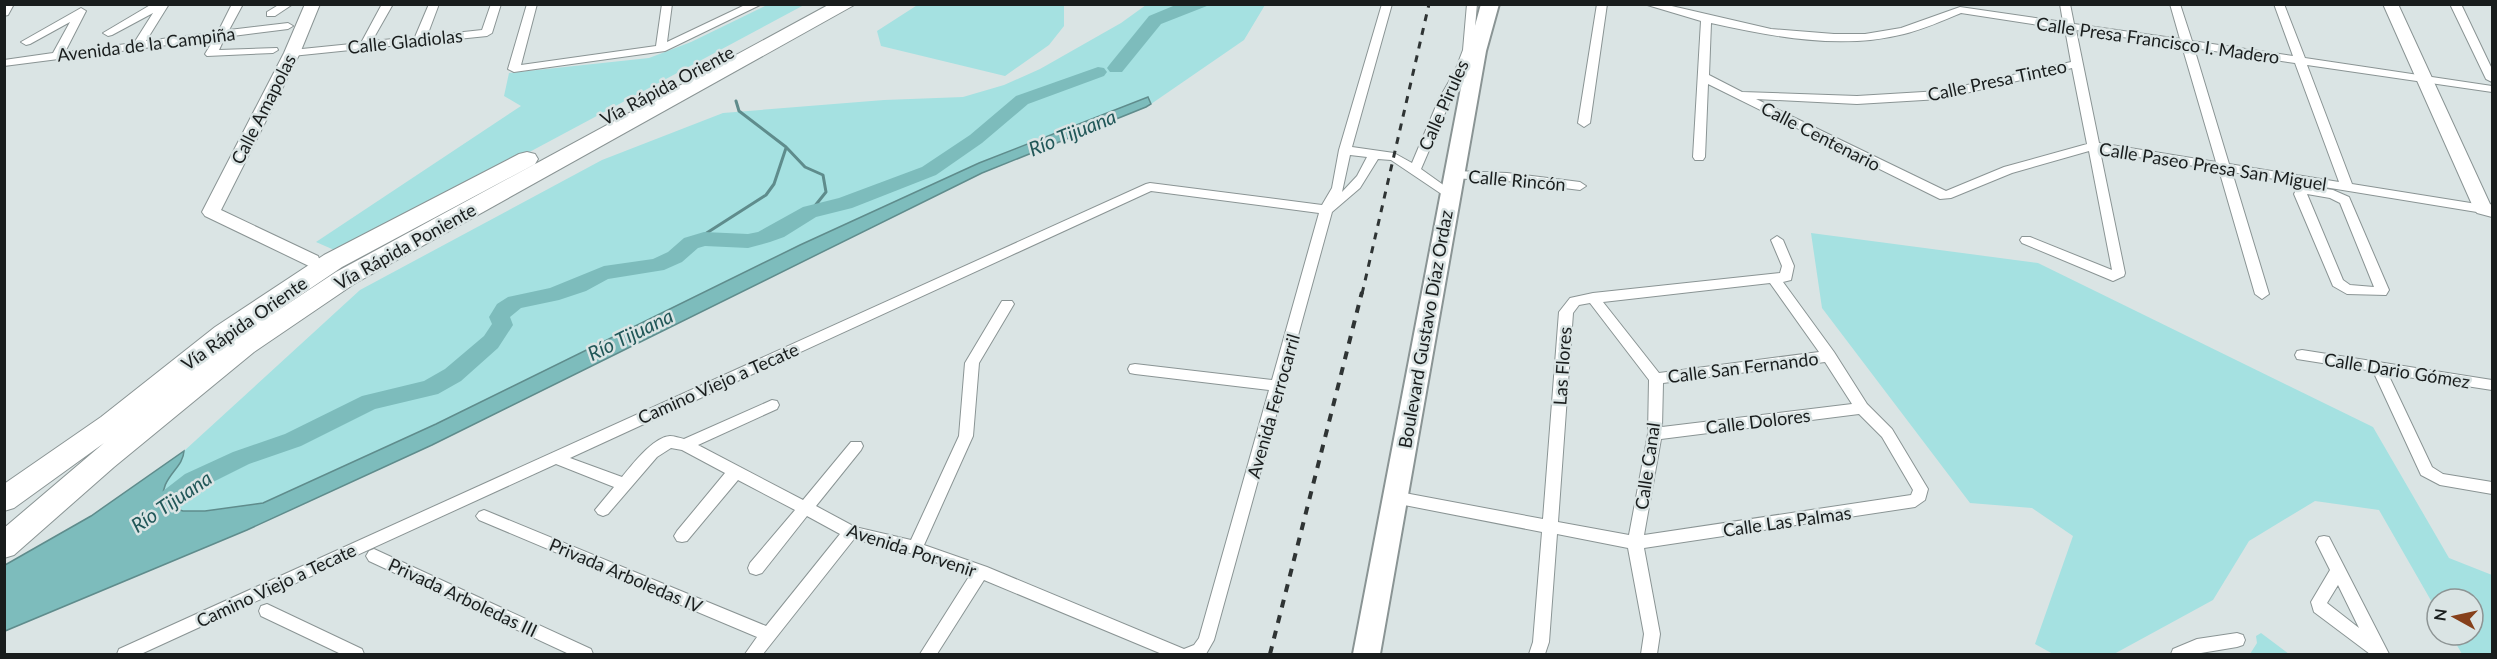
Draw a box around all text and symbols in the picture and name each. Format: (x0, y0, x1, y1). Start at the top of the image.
street label: Calle Presa Francisco I. Madero (2035, 12, 2281, 68)
street label: Avenida de la Campiña (56, 22, 236, 66)
street label: Calle Gladiolas (346, 24, 464, 58)
street label: Vía Rápida Oriente (596, 40, 738, 130)
street label: Calle Amapolas (226, 50, 300, 168)
street label: Calle Presa Tinteo (1925, 55, 2069, 105)
street label: Calle Pirules (1413, 56, 1473, 154)
street label: Calle Centenario (1758, 97, 1884, 175)
water label: Río Tijuana (1025, 104, 1119, 160)
street label: Calle Paseo Presa San Miguel (2098, 137, 2328, 195)
street label: Calle Rincón (1467, 165, 1567, 195)
street label: Vía Rápida Poniente (331, 198, 479, 294)
street label: Boulevard Gustavo Díaz Ordaz (1393, 208, 1457, 450)
street label: Vía Rápida Oriente (177, 271, 311, 375)
water label: Río Tijuana (583, 303, 677, 365)
street label: Las Flores (1548, 326, 1576, 406)
street label: Avenida Ferrocarril (1242, 331, 1304, 481)
street label: Camino Viejo a Tecate (634, 338, 802, 428)
street label: Calle San Fernando (1666, 347, 1820, 387)
street label: Calle Dario Gómez (2323, 348, 2471, 392)
street label: Calle Dolores (1704, 404, 1812, 438)
street label: Calle Canal (1630, 421, 1664, 511)
water label: Río Tijuana (126, 465, 216, 537)
street label: Calle Las Palmas (1721, 501, 1853, 541)
street label: Avenida Porvenir (845, 519, 980, 581)
street label: Privada Arboledas IV (546, 533, 707, 617)
street label: Camino Viejo a Tecate (193, 538, 359, 632)
street label: Privada Arboledas III (385, 553, 541, 641)
north arrow (2425, 587, 2485, 647)
text: N (2429, 607, 2450, 622)

